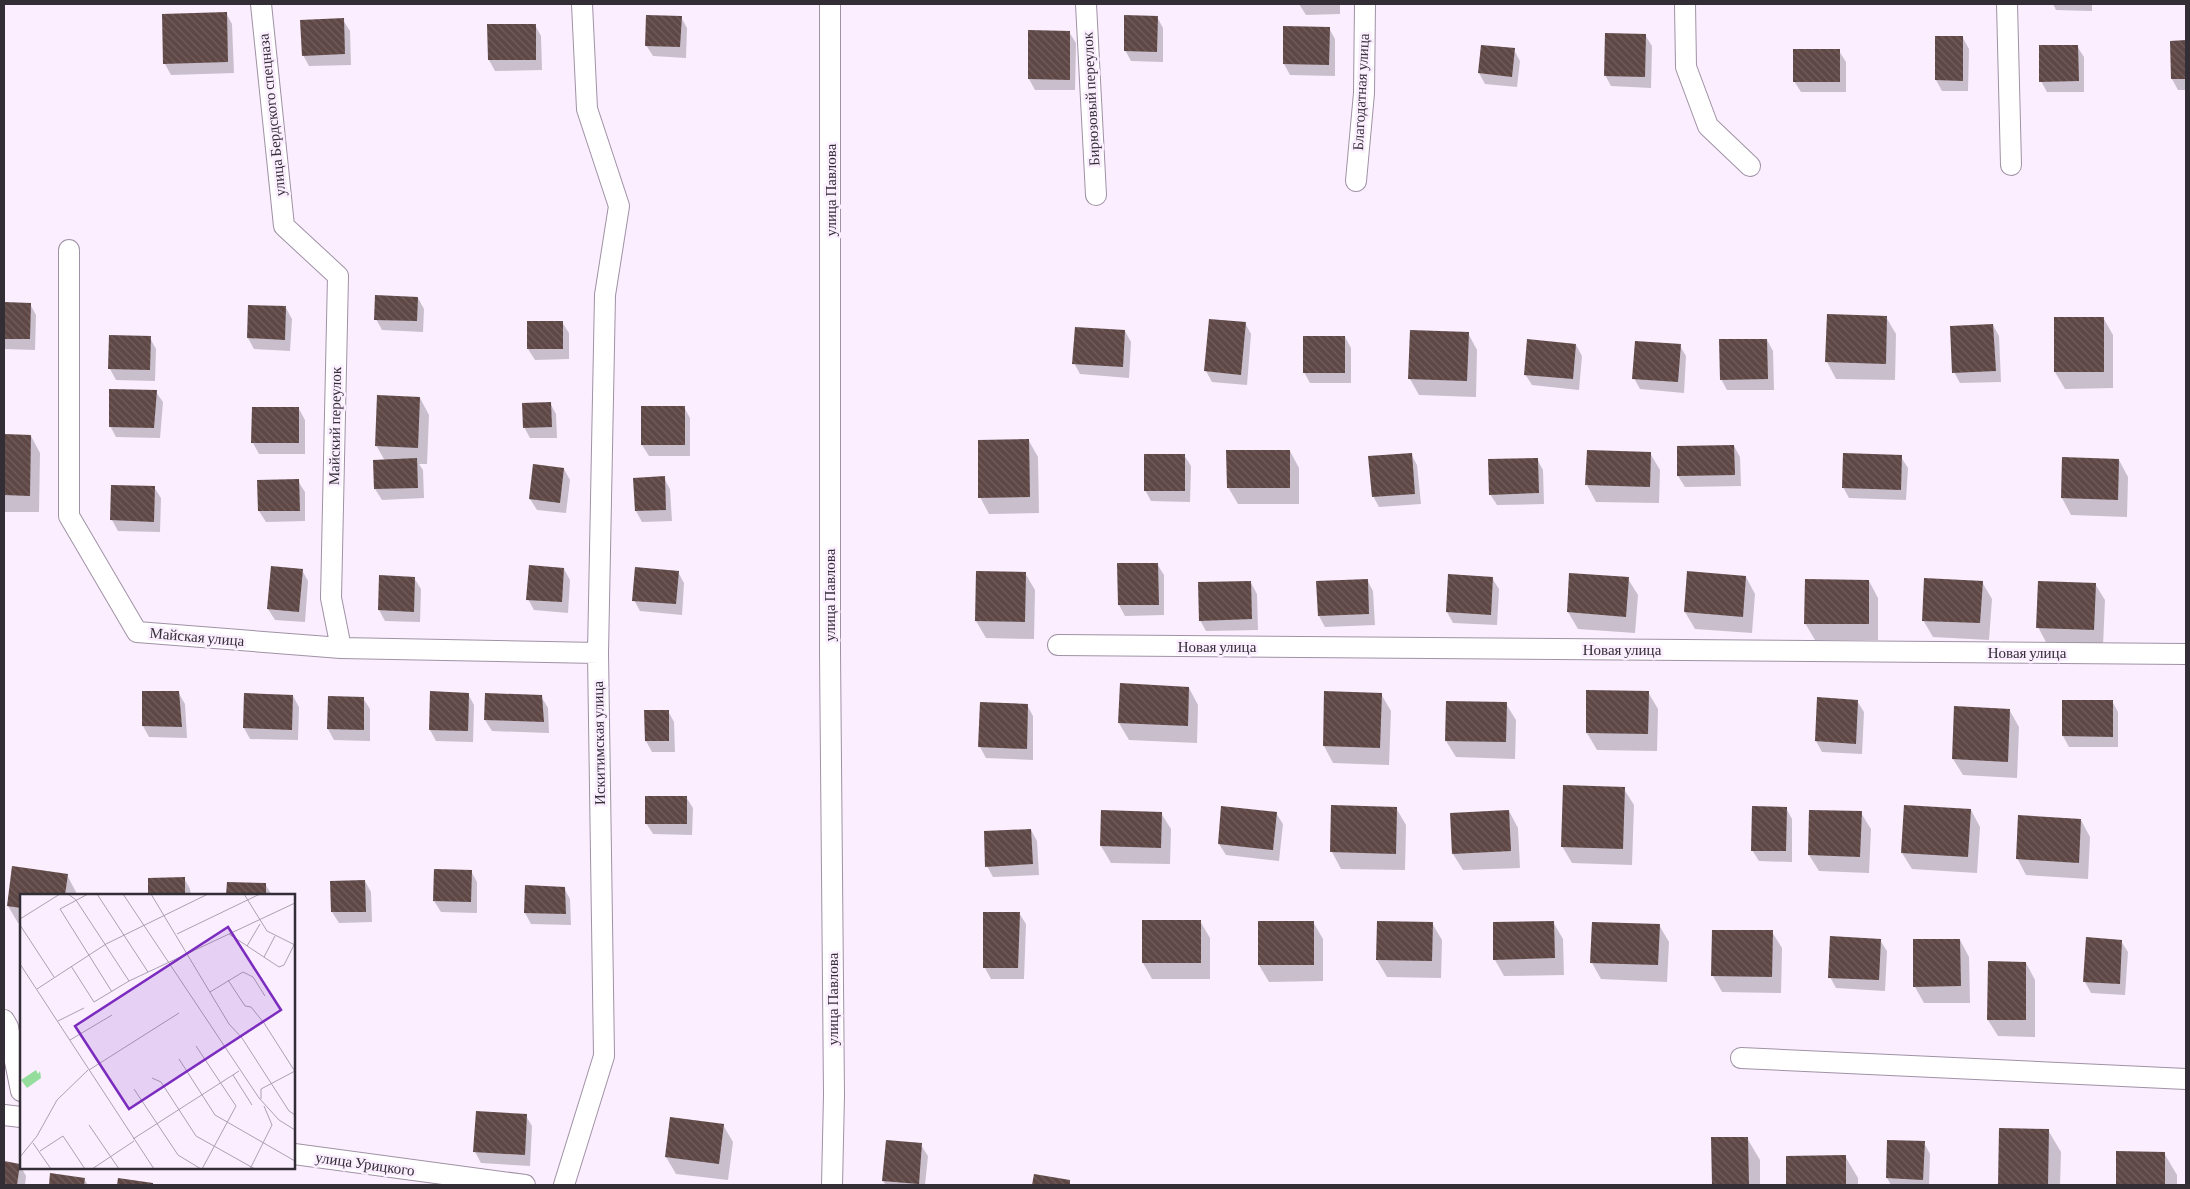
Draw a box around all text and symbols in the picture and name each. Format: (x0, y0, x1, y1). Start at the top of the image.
street label: Бирюзовый переулок (1079, 31, 1103, 166)
street label: улица Бердского спецназа (255, 33, 289, 197)
street label: Благодатная улица (1350, 33, 1372, 151)
street label: улица Павлова (823, 143, 839, 236)
street label: Майский переулок (326, 366, 344, 485)
street label: улица Павлова (822, 548, 838, 641)
street label: Майская улица (149, 625, 245, 649)
street label: Новая улица (1178, 639, 1257, 655)
street label: Новая улица (1583, 642, 1662, 658)
street label: Новая улица (1988, 645, 2067, 661)
street label: Искитимская улица (590, 681, 608, 805)
inset map (20, 894, 295, 1169)
street label: улица Павлова (825, 952, 841, 1045)
street label: улица Урицкого (314, 1149, 416, 1179)

